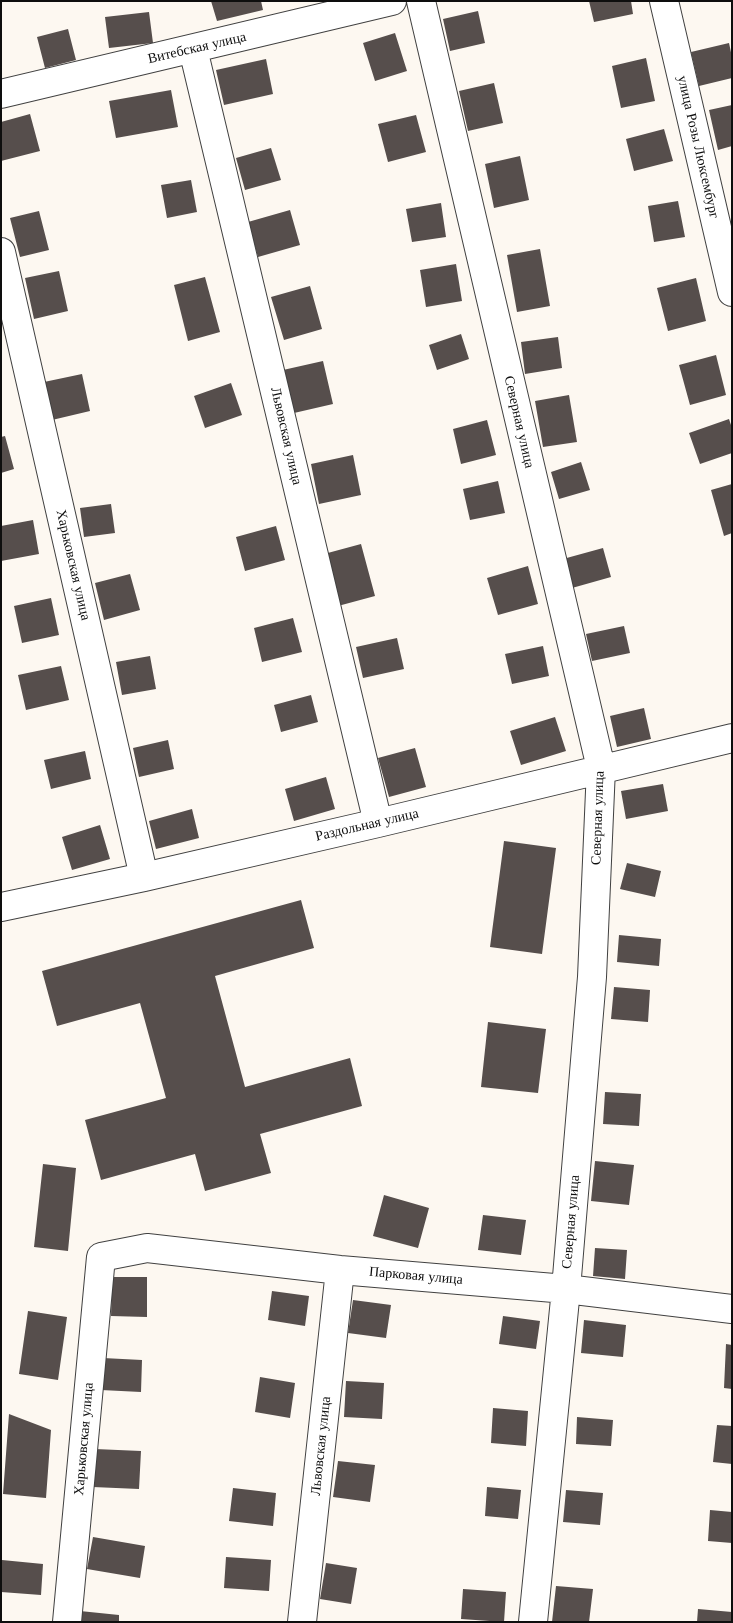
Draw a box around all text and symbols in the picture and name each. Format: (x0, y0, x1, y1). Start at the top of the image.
street label: Витебская улица (146, 29, 248, 67)
street label: улица Розы Люксембург (673, 74, 723, 220)
street label: Северная улица (500, 374, 538, 470)
street label: Львовская улица (267, 385, 305, 487)
street label: Харьковская улица (52, 508, 94, 622)
street label: Северная улица (588, 771, 608, 865)
street label: Раздольная улица (314, 805, 420, 845)
street label: Северная улица (559, 1174, 583, 1270)
street label: Парковая улица (368, 1264, 464, 1288)
street label: Харьковская улица (71, 1382, 97, 1496)
street label: Львовская улица (307, 1395, 335, 1497)

